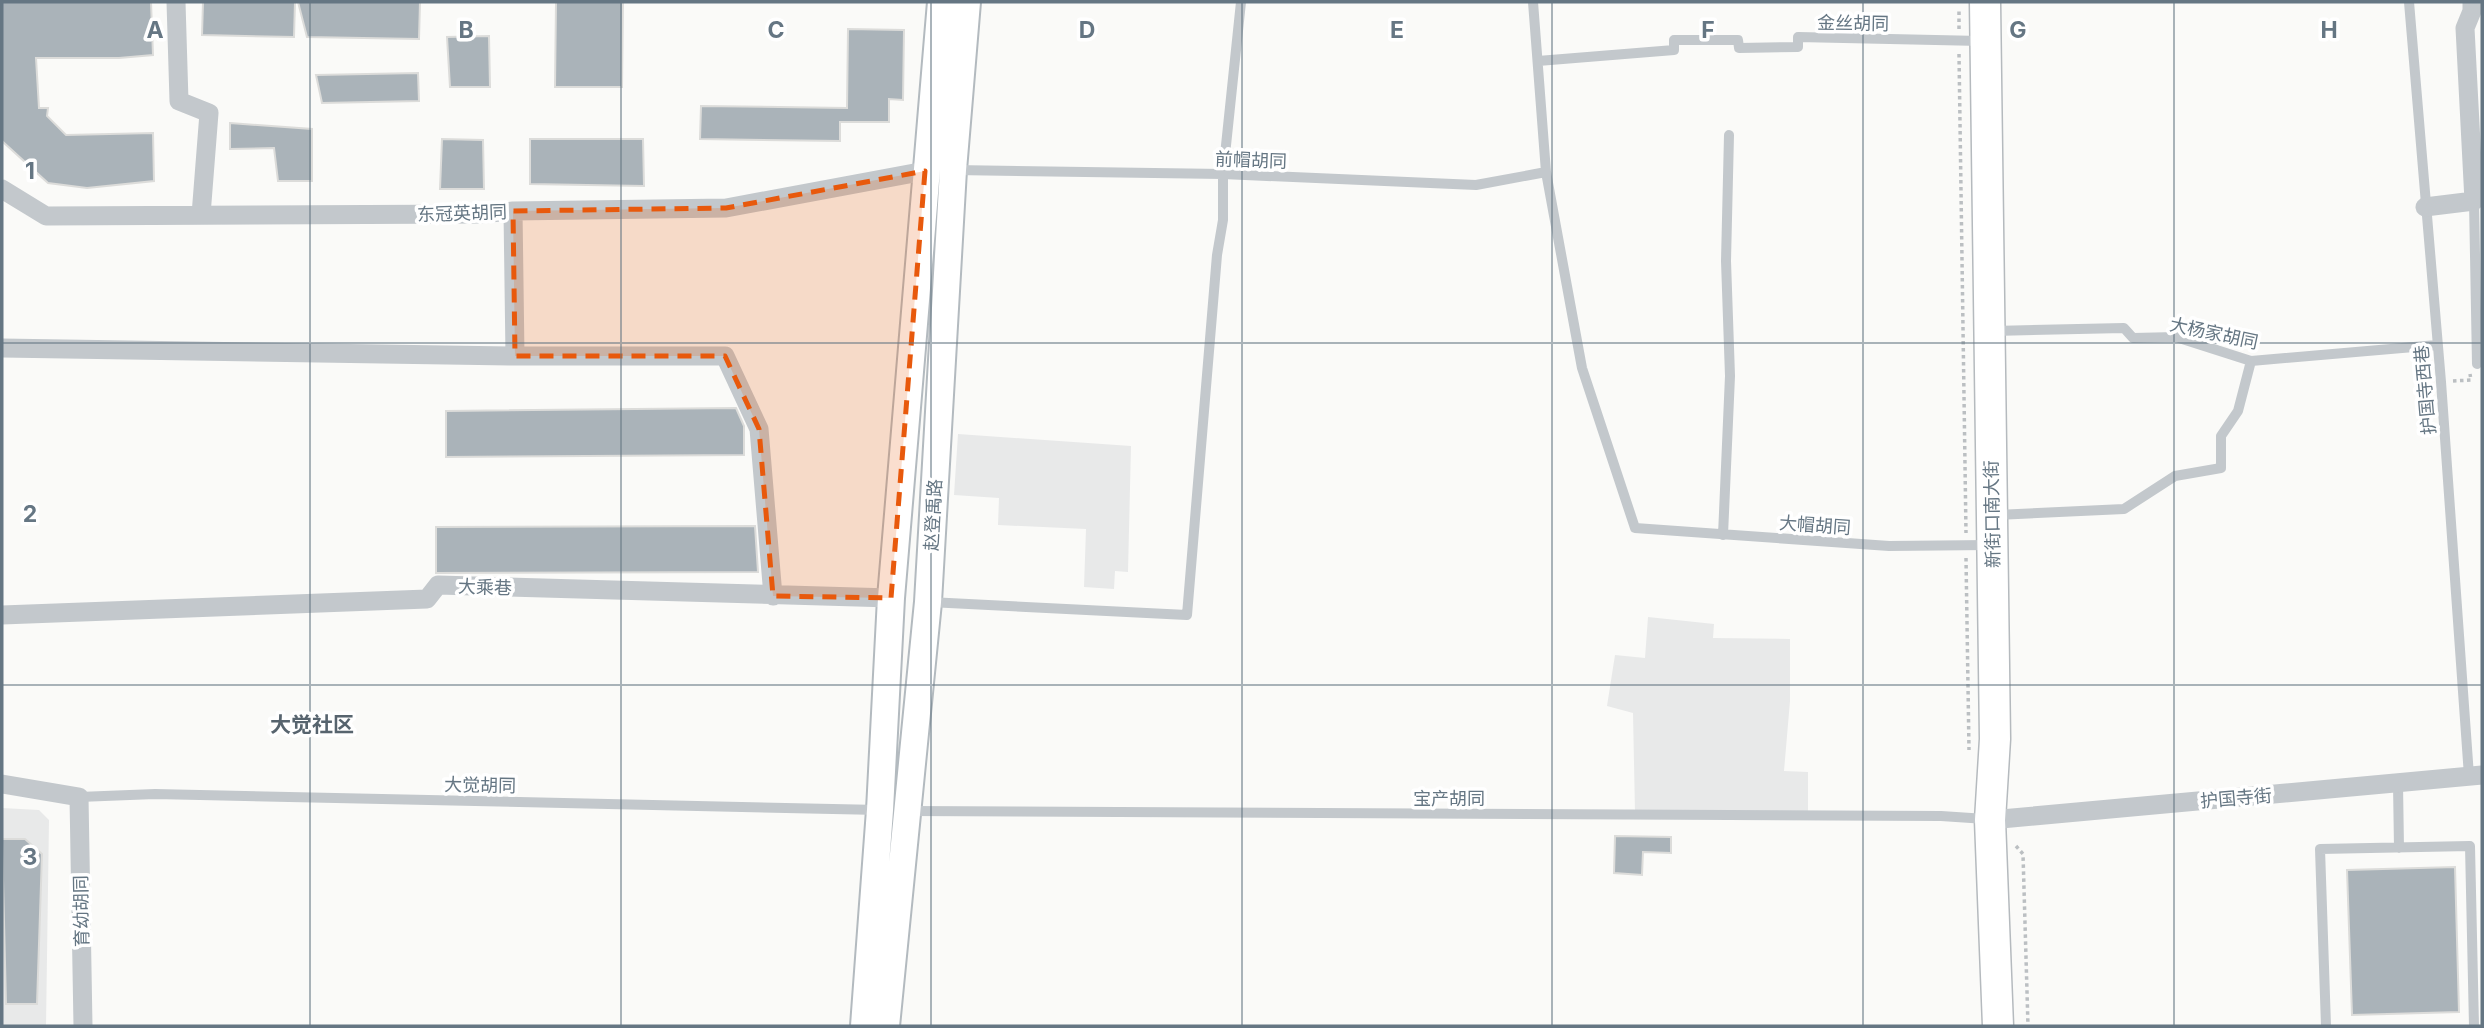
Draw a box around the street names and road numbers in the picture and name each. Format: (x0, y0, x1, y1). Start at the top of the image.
street label: 金丝胡同 (1817, 12, 1889, 34)
street label: 前帽胡同 (1215, 148, 1287, 172)
street label: 东冠英胡同 (417, 201, 507, 225)
street label: 大杨家胡同 (2168, 313, 2260, 353)
street label: 护国寺西巷 (2411, 344, 2439, 436)
street label: 新街口南大街 (1981, 460, 2003, 568)
street label: 赵登禹路 (921, 478, 945, 552)
street label: 大帽胡同 (1778, 512, 1852, 538)
street label: 大乘巷 (458, 576, 512, 598)
street label: 大觉胡同 (444, 774, 516, 796)
street label: 护国寺街 (2199, 784, 2273, 812)
street label: 宝产胡同 (1413, 788, 1485, 809)
street label: 育幼胡同 (70, 875, 92, 947)

